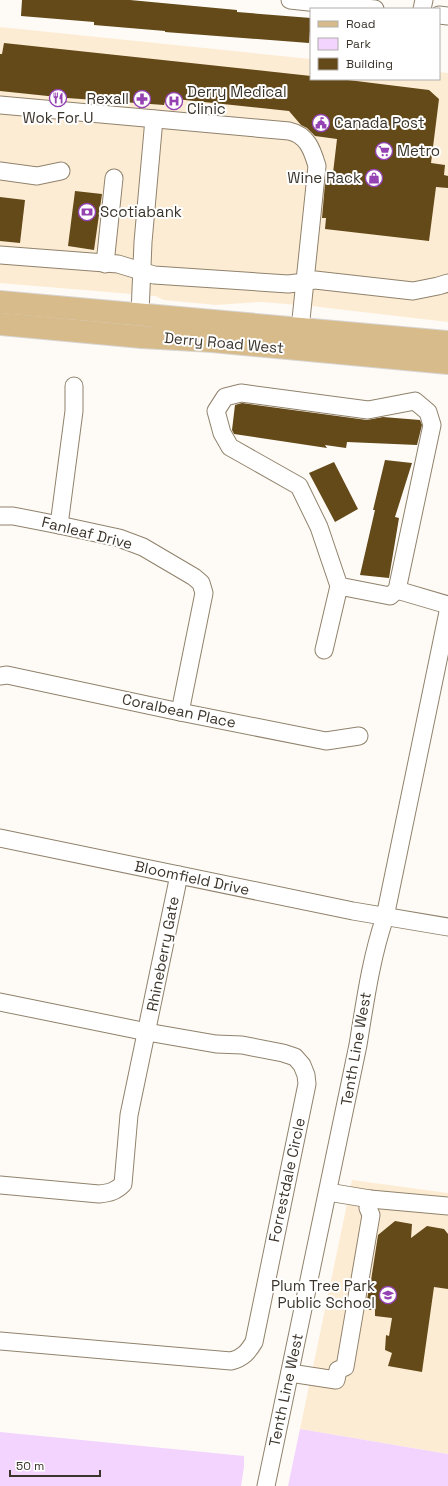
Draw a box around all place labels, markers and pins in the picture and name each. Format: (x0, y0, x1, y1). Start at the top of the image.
place label: Derry Medical Clinic (187, 82, 287, 118)
restaurant icon: Wok For U (48, 88, 68, 108)
place label: Rexall (86, 89, 129, 108)
pharmacy icon: Rexall (132, 89, 152, 109)
hospital icon: Derry Medical Clinic (164, 91, 184, 111)
place label: Wok For U (23, 108, 93, 127)
public building icon: Canada Post (311, 113, 331, 133)
place label: Canada Post (334, 113, 425, 132)
supermarket icon: Metro (374, 141, 394, 161)
place label: Metro (397, 141, 440, 160)
place label: Wine Rack (287, 168, 361, 187)
shop icon: Wine Rack (364, 168, 384, 188)
bank icon: Scotiabank (77, 202, 97, 222)
place label: Scotiabank (100, 202, 182, 221)
place label: Plum Tree Park Public School (271, 1276, 375, 1312)
school or university icon: Plum Tree Park Public School (378, 1285, 398, 1305)

